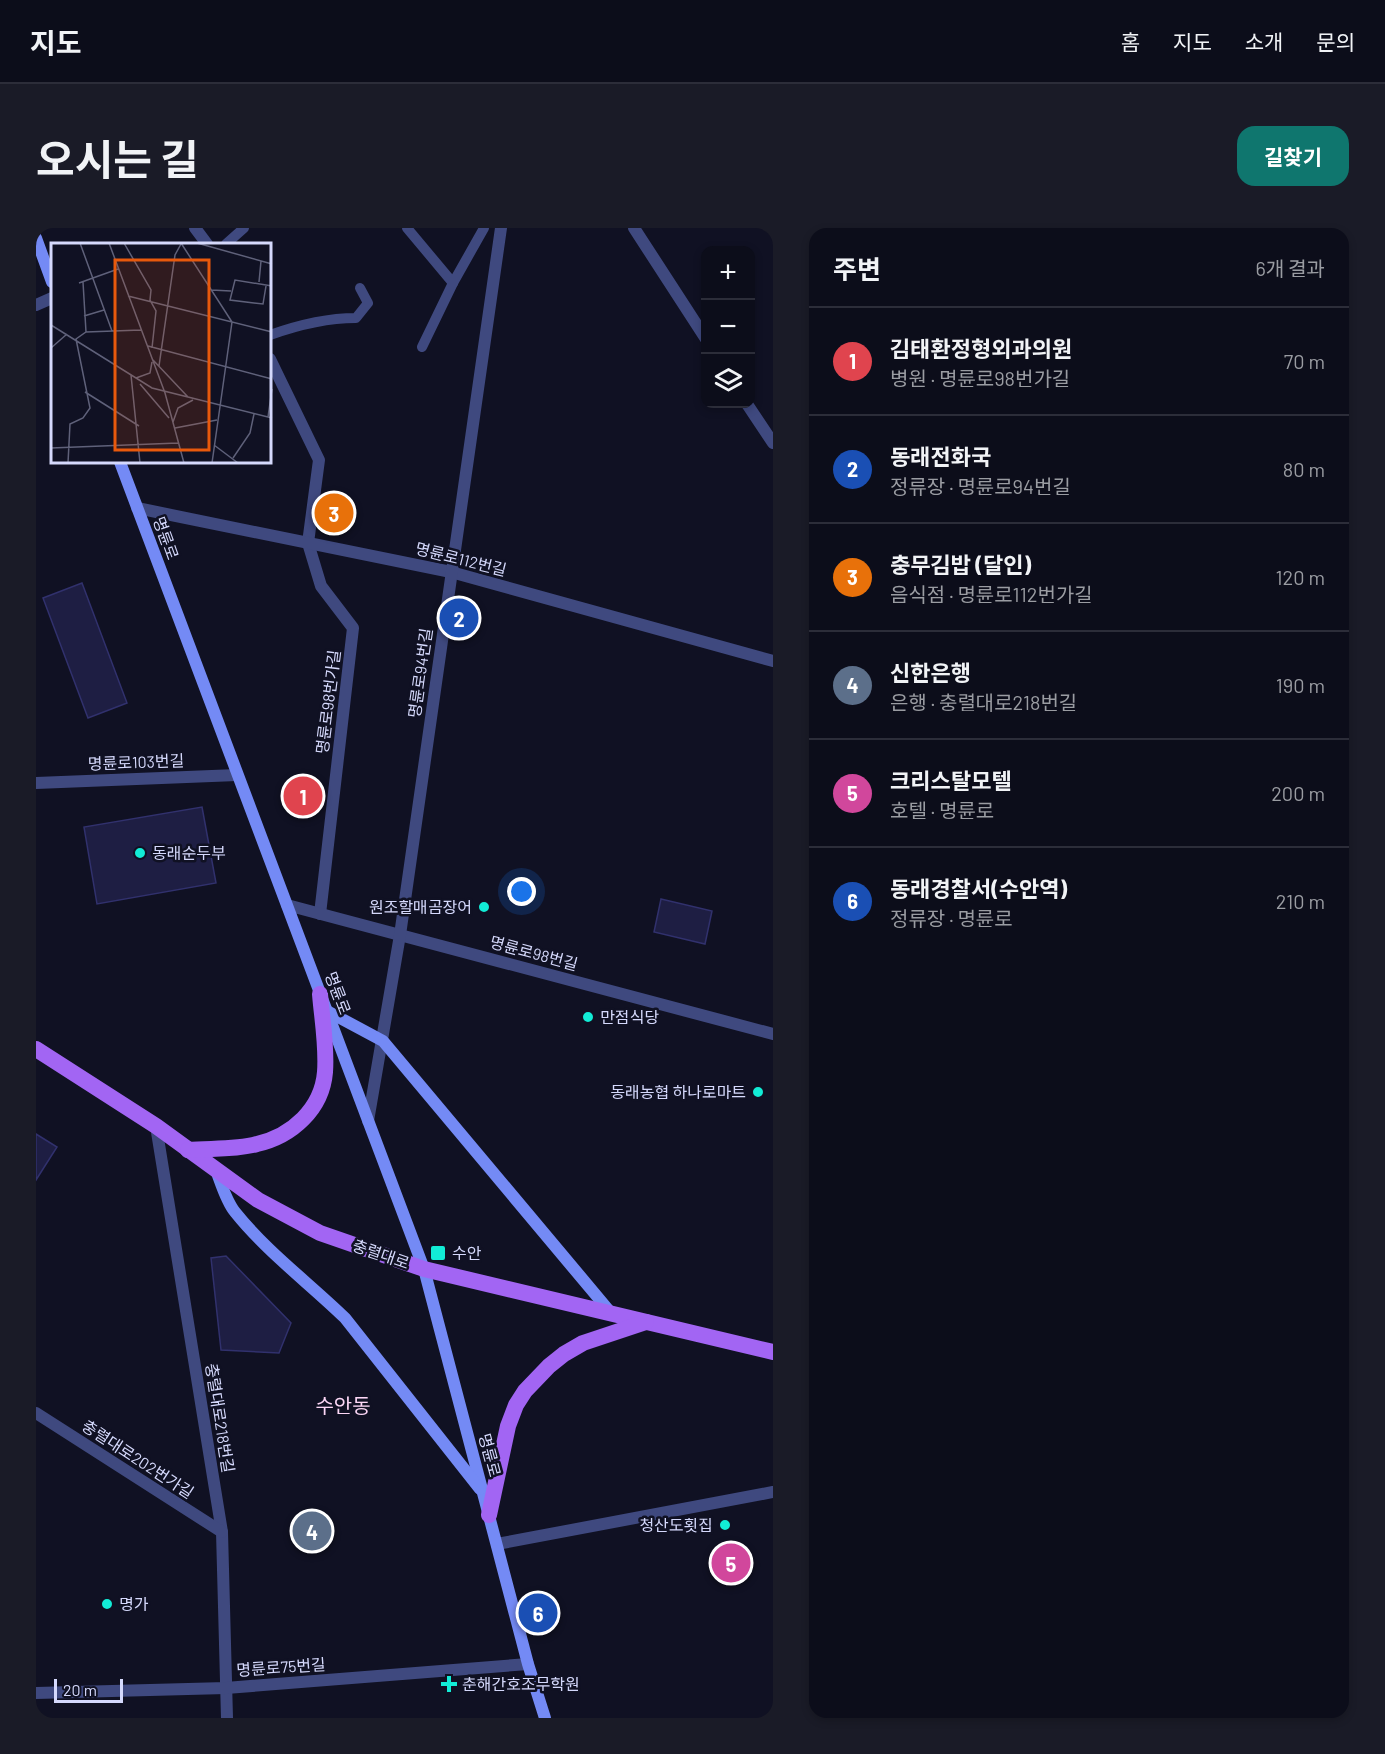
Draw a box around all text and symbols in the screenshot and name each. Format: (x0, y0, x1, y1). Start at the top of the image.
text: 지도 (30, 25, 82, 59)
text: 홈 (1121, 29, 1140, 54)
text: 지도 (1173, 29, 1212, 54)
text: 소개 (1245, 29, 1283, 54)
text: 문의 (1316, 29, 1355, 54)
button: 길찾기 (1237, 126, 1349, 186)
text: 오시는 길 (36, 133, 199, 183)
inset map (51, 243, 272, 464)
map controls (701, 246, 755, 408)
button: + (701, 246, 755, 300)
text: 주변 (833, 253, 881, 284)
text: 6개 결과 (1256, 256, 1325, 280)
button: − (701, 300, 755, 354)
text: 김태환정형외과의원 (890, 335, 1072, 361)
text: 1 (849, 349, 856, 373)
text: 70 m (1284, 349, 1325, 373)
button: layers (701, 354, 755, 408)
text: 병원 · 명륜로98번가길 (890, 366, 1070, 390)
text: 동래전화국 (890, 443, 991, 469)
text: 2 (847, 457, 858, 481)
text: 80 m (1283, 457, 1325, 481)
text: 정류장 · 명륜로94번길 (890, 474, 1071, 498)
pin: 3 (314, 490, 354, 536)
street label: 명륜로 (150, 514, 183, 562)
street label: 명륜로112번길 (413, 538, 509, 579)
text: 충무김밥 (달인) (890, 551, 1031, 577)
text: 3 (847, 565, 858, 589)
text: 120 m (1275, 565, 1325, 589)
text: 음식점 · 명륜로112번가길 (890, 582, 1093, 606)
pin: 2 (440, 596, 478, 640)
street label: 명륜로94번길 (404, 627, 435, 719)
street label: 명륜로98번가길 (312, 649, 343, 755)
text: 신한은행 (890, 659, 971, 685)
text: 4 (846, 673, 859, 697)
text: 190 m (1276, 673, 1325, 697)
text: 은행 · 충렬대로218번길 (890, 690, 1077, 714)
street label: 명륜로103번길 (87, 750, 185, 773)
text: 크리스탈모텔 (890, 767, 1011, 793)
pin: 1 (284, 774, 322, 818)
text: 5 (847, 781, 858, 805)
text: 200 m (1271, 781, 1325, 805)
text: 호텔 · 명륜로 (890, 798, 994, 822)
place label: 동래순두부 (152, 843, 226, 862)
marker: 동래순두부 (133, 846, 147, 860)
text: 동래경찰서(수안역) (890, 875, 1067, 901)
your location (507, 877, 536, 906)
text: 6 (847, 889, 858, 913)
text: 210 m (1276, 889, 1325, 913)
place label: 원조할매곰장어 (369, 897, 472, 916)
marker: 원조할매곰장어 (477, 900, 491, 914)
text: 정류장 · 명륜로 (890, 906, 1013, 930)
street label: 명륜로98번길 (488, 932, 580, 973)
street label: 명륜로 (322, 969, 355, 1017)
place label: 만점식당 (600, 1007, 659, 1026)
marker: 만점식당 (581, 1010, 595, 1024)
place label: 동래농협 하나로마트 (610, 1082, 746, 1101)
marker: 동래농협 하나로마트 (751, 1085, 765, 1099)
street label: 충렬대로 (350, 1235, 412, 1272)
place label: 수안 (452, 1243, 482, 1262)
marker: 수안 (429, 1244, 447, 1262)
street label: 충렬대로218번길 (202, 1362, 239, 1474)
district label: 수안동 (315, 1393, 371, 1417)
street label: 충렬대로202번가길 (79, 1415, 198, 1502)
street label: 명륜로 (476, 1431, 505, 1479)
pin: 4 (292, 1508, 332, 1554)
place label: 청산도횟집 (639, 1515, 713, 1534)
marker: 청산도횟집 (718, 1518, 732, 1532)
pin: 5 (712, 1540, 750, 1586)
pin: 6 (518, 1590, 558, 1636)
place label: 명가 (119, 1594, 149, 1613)
marker: 명가 (100, 1597, 114, 1611)
street label: 명륜로75번길 (236, 1654, 326, 1679)
place label: 춘해간호조무학원 (462, 1674, 580, 1693)
marker: 춘해간호조무학원 (440, 1675, 458, 1693)
scale bar (54, 1676, 123, 1704)
text: 20 m (63, 1680, 97, 1699)

